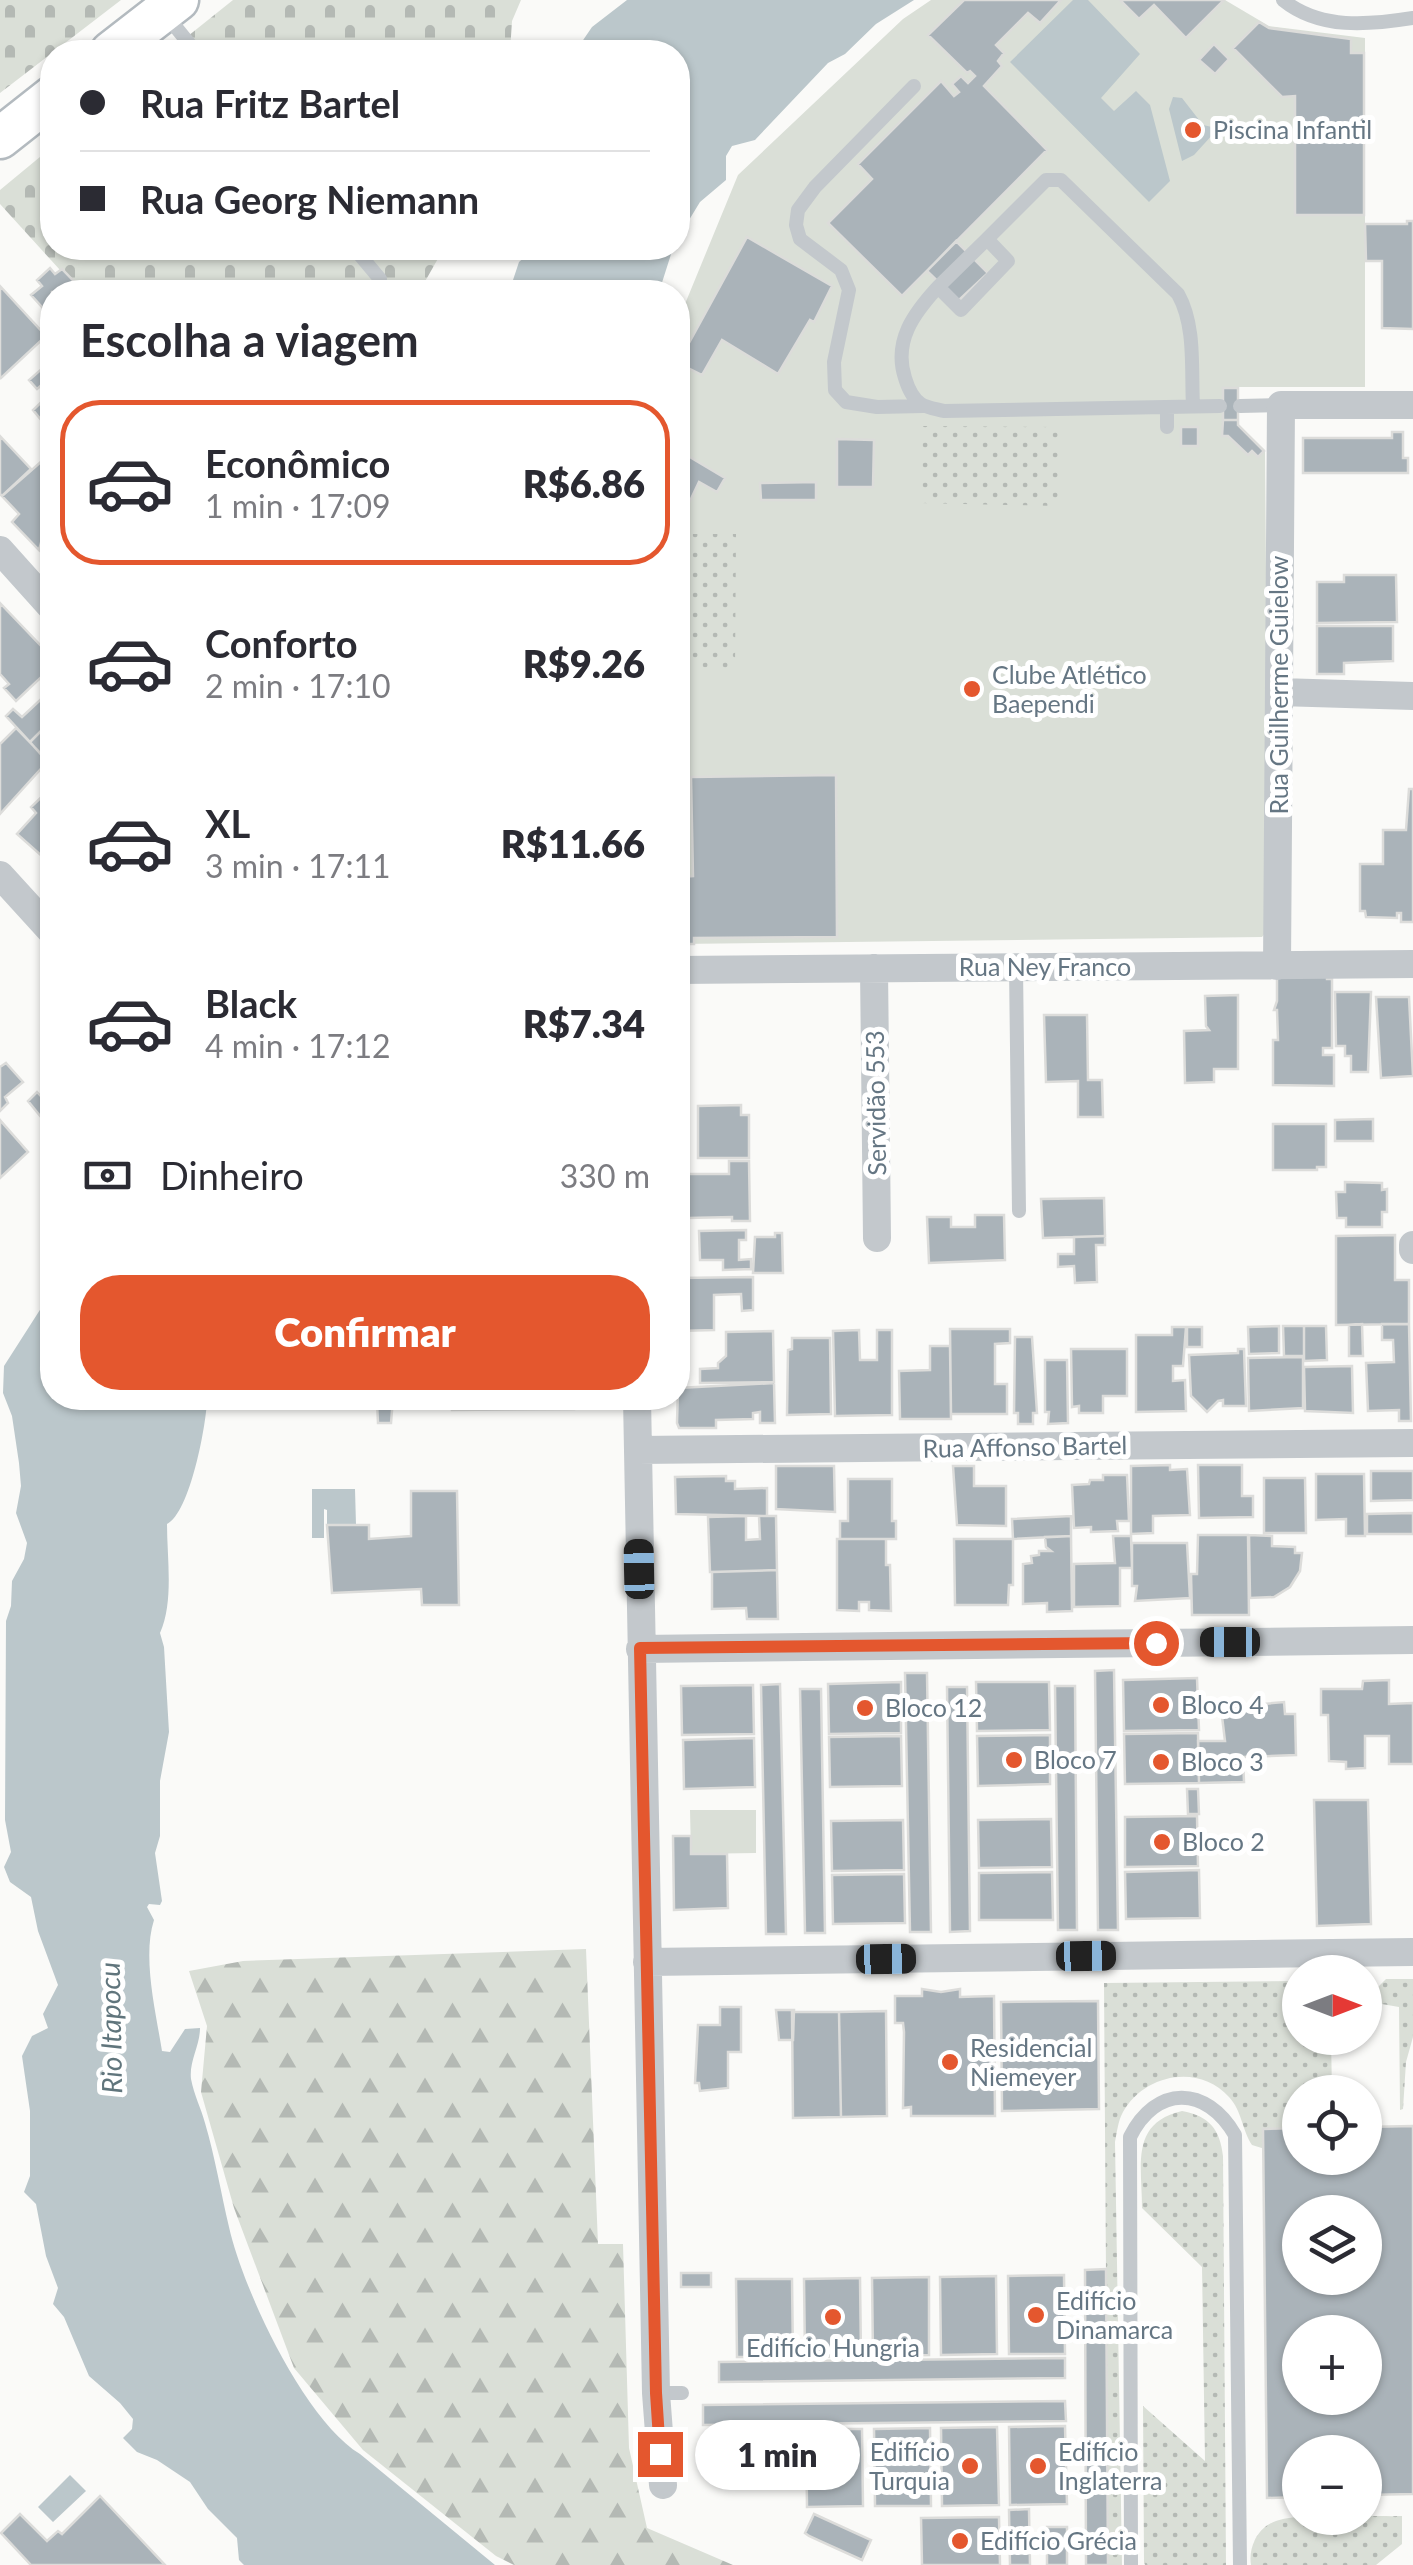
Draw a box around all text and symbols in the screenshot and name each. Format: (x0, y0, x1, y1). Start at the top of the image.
text: Rua Fritz Bartel (140, 80, 400, 126)
place label: Piscina Infantil (1213, 114, 1372, 144)
marker: Piscina Infantil (1182, 119, 1204, 141)
text: Rua Georg Niemann (140, 176, 479, 222)
text: Escolha a viagem (80, 313, 419, 367)
icon: car (85, 438, 175, 528)
text: Econômico (205, 440, 390, 486)
text: R$6.86 (523, 460, 645, 506)
text: 1 min · 17:09 (205, 486, 391, 525)
street label: Rua Guilherme Guielow (1263, 555, 1293, 814)
icon: car (85, 618, 175, 708)
text: Conforto (205, 620, 358, 666)
text: R$9.26 (523, 640, 645, 686)
place label: Clube Atlético Baependi (992, 659, 1147, 718)
text: 2 min · 17:10 (205, 666, 391, 705)
marker: Clube Atlético Baependi (961, 678, 983, 700)
icon: car (85, 798, 175, 888)
text: XL (205, 800, 250, 846)
text: R$11.66 (501, 820, 645, 866)
text: 3 min · 17:11 (205, 846, 391, 885)
street label: Rua Ney Franco (959, 951, 1131, 981)
icon: car (85, 978, 175, 1068)
text: Black (205, 980, 297, 1026)
text: R$7.34 (523, 1000, 645, 1046)
text: 4 min · 17:12 (205, 1026, 391, 1065)
street label: Servidão 553 (859, 1030, 891, 1176)
icon: cash (80, 1148, 135, 1203)
text: Dinheiro (160, 1152, 304, 1198)
text: 330 m (560, 1156, 650, 1195)
button: Confirmar (80, 1275, 650, 1390)
street label: Rua Affonso Bartel (922, 1429, 1128, 1463)
car (623, 1539, 655, 1599)
route start (1134, 1621, 1179, 1666)
car (1200, 1627, 1260, 1657)
place label: Bloco 4 (1181, 1689, 1264, 1719)
place label: Bloco 12 (885, 1692, 982, 1722)
marker: Bloco 4 (1150, 1694, 1172, 1716)
marker: Bloco 12 (854, 1697, 876, 1719)
place label: Bloco 7 (1034, 1744, 1117, 1774)
place label: Bloco 3 (1181, 1746, 1264, 1776)
marker: Bloco 7 (1003, 1749, 1025, 1771)
marker: Bloco 3 (1150, 1751, 1172, 1773)
place label: Bloco 2 (1182, 1826, 1265, 1856)
marker: Bloco 2 (1151, 1831, 1173, 1853)
car (1056, 1940, 1116, 1972)
car (856, 1943, 916, 1975)
north arrow (1282, 1955, 1382, 2055)
map controls (1282, 1955, 1382, 2535)
water label: Rio Itapocu (92, 1962, 128, 2094)
place label: Residencial Niemeyer (970, 2032, 1092, 2091)
marker: Residencial Niemeyer (939, 2051, 961, 2073)
button: locate (1282, 2075, 1382, 2175)
button: layers (1282, 2195, 1382, 2295)
place label: Edifício Dinamarca (1056, 2285, 1173, 2344)
marker: Edifício Dinamarca (1025, 2304, 1047, 2326)
marker: Edifício Hungria (822, 2306, 844, 2328)
button: + (1282, 2315, 1382, 2415)
place label: Edifício Hungria (746, 2332, 920, 2362)
callout: 1 min (695, 2419, 860, 2489)
route end (638, 2432, 683, 2477)
text: 1 min (738, 2435, 817, 2474)
button: − (1282, 2435, 1382, 2535)
place label: Edifício Turquia (869, 2436, 950, 2495)
place label: Edifício Inglaterra (1058, 2436, 1162, 2495)
marker: Edifício Turquia (959, 2455, 981, 2477)
marker: Edifício Inglaterra (1027, 2455, 1049, 2477)
place label: Edifício Grécia (980, 2525, 1137, 2555)
marker: Edifício Grécia (949, 2530, 971, 2552)

